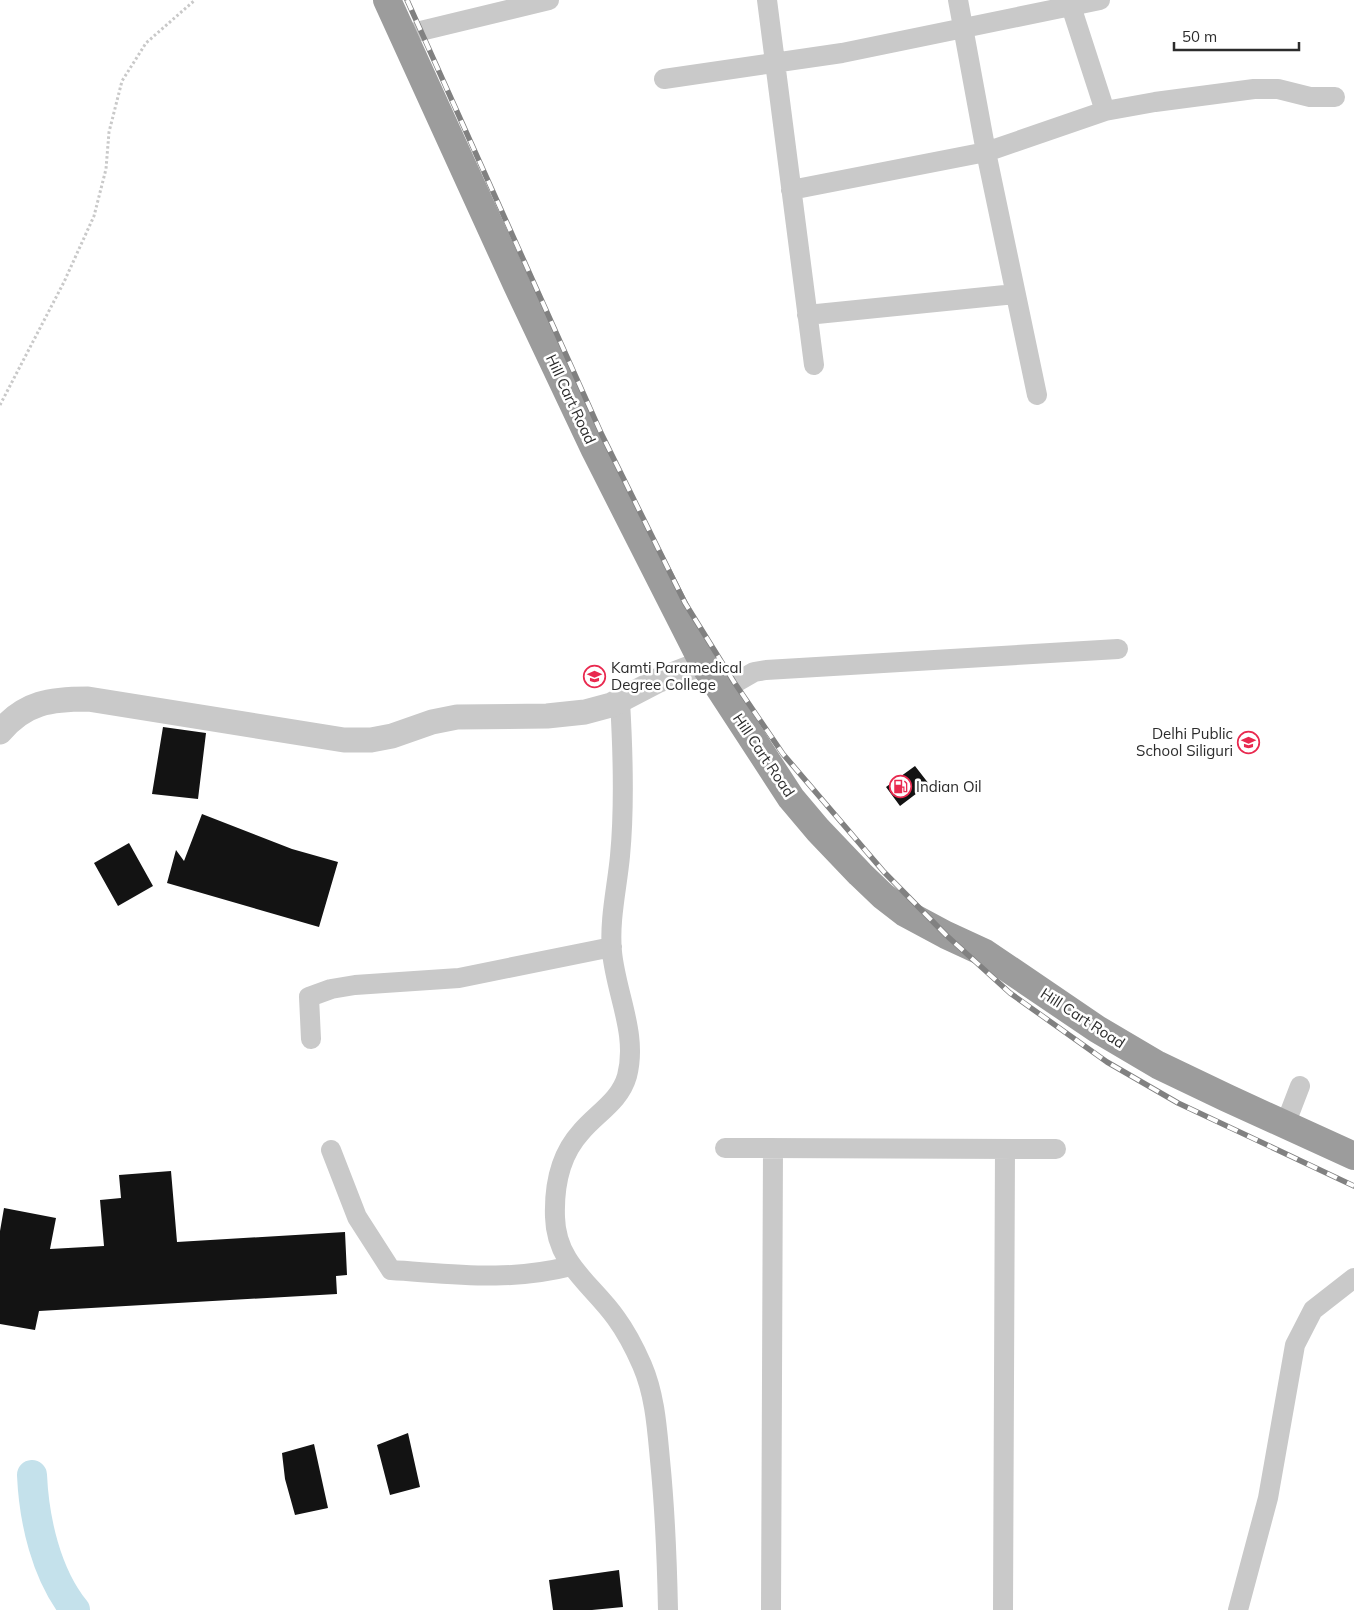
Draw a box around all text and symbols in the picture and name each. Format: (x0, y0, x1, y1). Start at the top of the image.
scale bar (1174, 20, 1299, 52)
text: 50 m (1182, 27, 1217, 46)
street label: Hill Cart Road (542, 351, 600, 447)
place label: Kamti Paramedical Degree College (611, 658, 742, 694)
school or university icon: Kamti Paramedical Degree College (583, 664, 607, 688)
street label: Hill Cart Road (729, 710, 799, 800)
place label: Delhi Public School Siliguri (1136, 724, 1233, 760)
school or university icon: Delhi Public School Siliguri (1237, 730, 1261, 754)
fuel station icon: Indian Oil (888, 774, 912, 798)
place label: Indian Oil (916, 777, 982, 796)
street label: Hill Cart Road (1037, 984, 1129, 1052)

